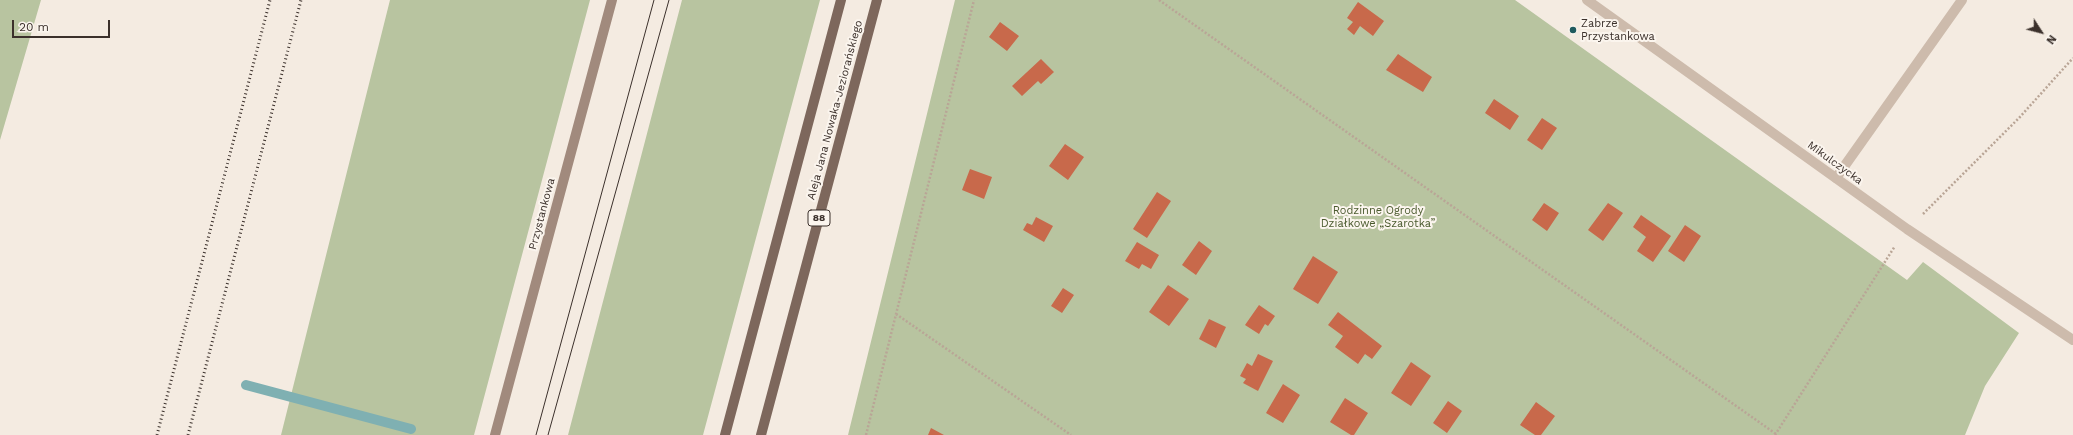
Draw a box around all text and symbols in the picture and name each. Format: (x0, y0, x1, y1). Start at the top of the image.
scale bar (14, 12, 112, 38)
north arrow (2021, 12, 2061, 52)
place label: Zabrze Przystankowa (1581, 17, 1655, 43)
street label: Aleja Jana Nowaka-Jeziorańskiego (805, 19, 865, 201)
text: 20 m (19, 20, 49, 34)
marker: Zabrze Przystankowa (1568, 25, 1578, 35)
text: N (2043, 32, 2059, 46)
street label: Mikulczycka (1805, 139, 1865, 187)
street label: Przystankowa (526, 177, 558, 251)
park label: Rodzinne Ogrody Działkowe „Szarotka” (1321, 204, 1435, 230)
road number: 88 (808, 210, 830, 226)

